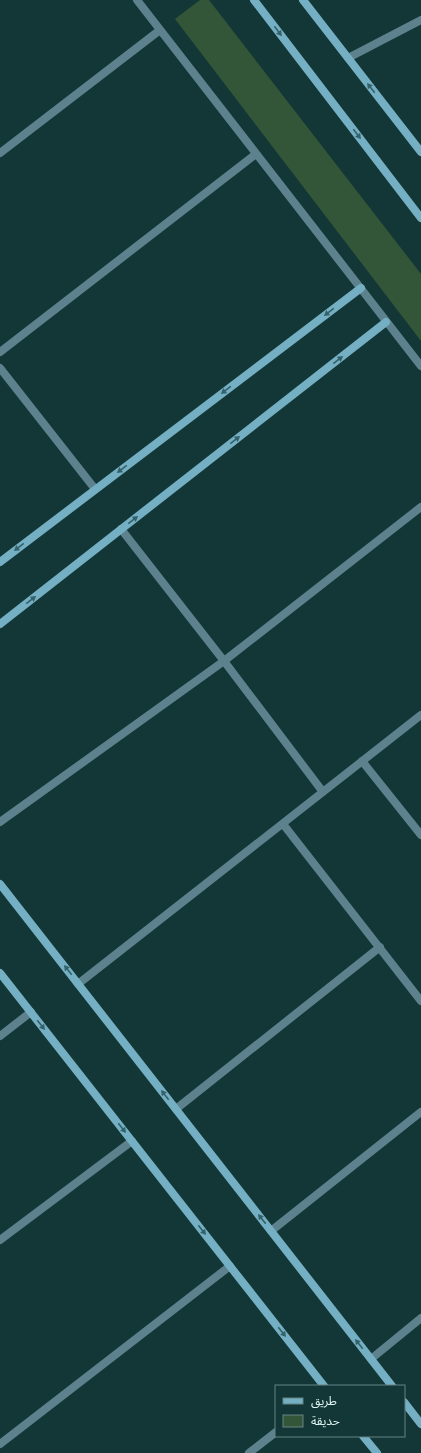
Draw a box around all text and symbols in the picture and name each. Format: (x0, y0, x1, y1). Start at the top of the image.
one-way arrow (274, 26, 282, 36)
one-way arrow (367, 83, 376, 94)
one-way arrow (353, 129, 361, 140)
one-way arrow (324, 307, 335, 316)
one-way arrow (332, 355, 343, 364)
one-way arrow (220, 386, 231, 395)
one-way arrow (230, 435, 241, 444)
one-way arrow (117, 465, 128, 473)
one-way arrow (128, 515, 139, 524)
one-way arrow (13, 543, 24, 552)
one-way arrow (25, 596, 36, 604)
one-way arrow (63, 965, 72, 976)
one-way arrow (37, 1020, 46, 1031)
one-way arrow (161, 1089, 169, 1100)
one-way arrow (117, 1122, 126, 1133)
one-way arrow (258, 1214, 266, 1225)
one-way arrow (198, 1224, 206, 1235)
one-way arrow (278, 1327, 286, 1338)
one-way arrow (355, 1339, 363, 1350)
legend (275, 1385, 405, 1437)
text: طريق (311, 1392, 337, 1409)
text: حديقة (311, 1412, 340, 1429)

